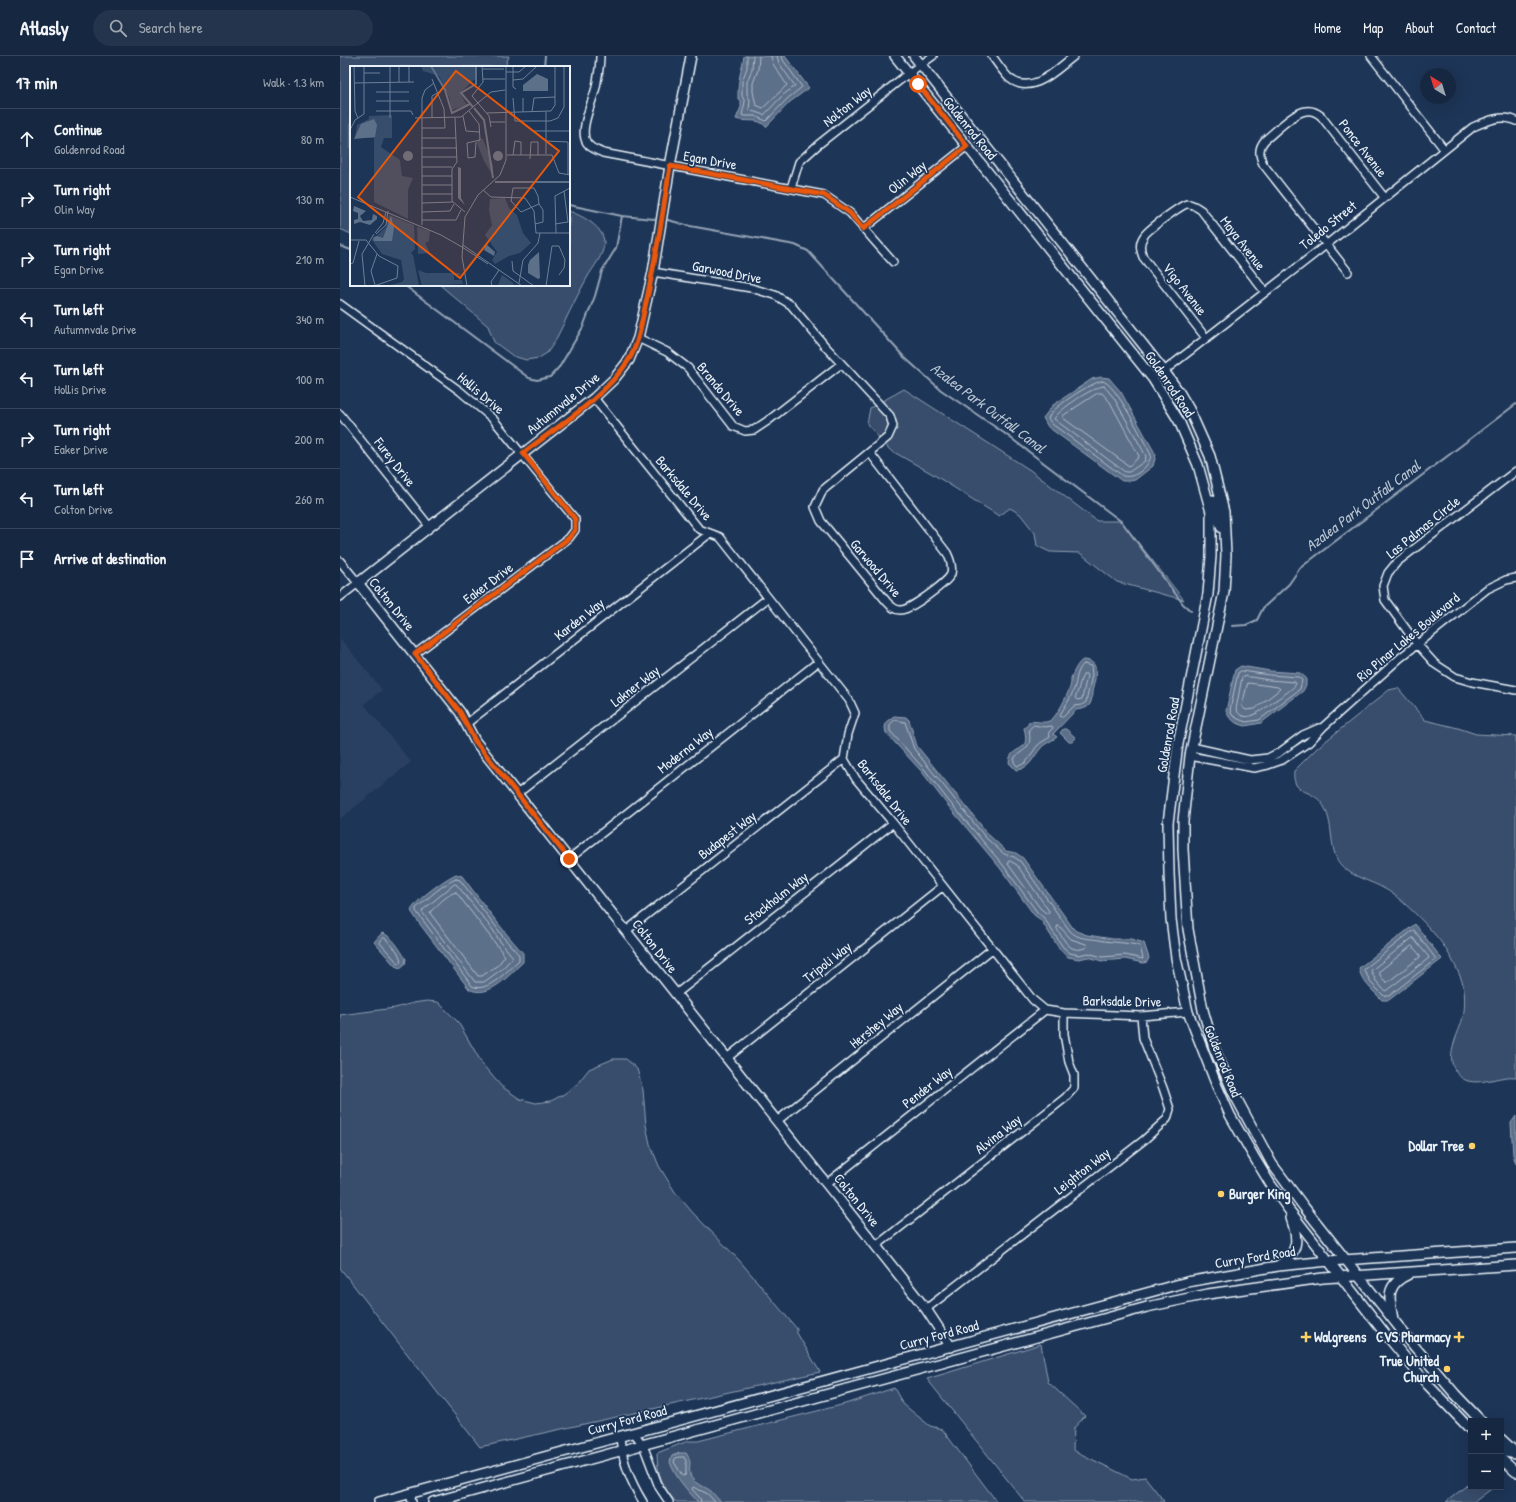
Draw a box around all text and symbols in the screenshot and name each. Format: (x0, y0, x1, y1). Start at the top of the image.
search box (93, 10, 373, 46)
text: Atlasly (20, 15, 69, 41)
icon: search (107, 17, 129, 39)
text: Search here (139, 17, 203, 38)
text: Home (1314, 18, 1341, 37)
text: Map (1363, 18, 1383, 37)
text: About (1405, 18, 1434, 37)
text: Contact (1456, 18, 1496, 37)
inset map (350, 66, 570, 286)
north arrow (1420, 68, 1456, 104)
text: 17 min (16, 71, 58, 94)
text: Walk · 1.3 km (263, 73, 324, 91)
route start (909, 75, 927, 93)
street label: Nolton Way (818, 81, 876, 131)
street label: Goldenrod Road (939, 92, 1002, 164)
street label: Ponce Avenue (1335, 115, 1392, 181)
text: Continue (54, 119, 102, 140)
icon: ahead (16, 128, 38, 150)
text: 80 m (301, 130, 324, 148)
text: Goldenrod Road (54, 140, 125, 158)
street label: Egan Drive (682, 145, 739, 175)
street label: Olin Way (884, 155, 931, 199)
text: Turn right (54, 179, 110, 200)
icon: right (16, 188, 38, 210)
text: 130 m (296, 190, 324, 208)
street label: Toledo Street (1295, 196, 1360, 254)
text: Olin Way (54, 200, 95, 218)
street label: Maya Avenue (1215, 212, 1271, 275)
text: Turn right (54, 239, 110, 260)
icon: right (16, 248, 38, 270)
text: 210 m (296, 250, 324, 268)
street label: Garwood Drive (691, 255, 764, 288)
street label: Vigo Avenue (1158, 259, 1212, 320)
text: Egan Drive (54, 260, 104, 278)
text: Turn left (54, 299, 104, 320)
icon: left (16, 308, 38, 330)
text: 340 m (296, 310, 324, 328)
text: Autumnvale Drive (54, 320, 136, 338)
street label: Goldenrod Road (1141, 347, 1200, 421)
water label: Azalea Park Outfall Canal (927, 357, 1051, 458)
street label: Brando Drive (693, 358, 750, 420)
text: Turn left (54, 359, 104, 380)
street label: Hollis Drive (454, 367, 509, 418)
street label: Autumnvale Drive (522, 367, 603, 438)
icon: left (16, 368, 38, 390)
text: 100 m (296, 370, 324, 388)
text: Hollis Drive (54, 380, 106, 398)
text: Turn right (54, 419, 110, 440)
icon: right (16, 428, 38, 450)
text: 200 m (294, 430, 324, 448)
street label: Furey Drive (369, 432, 421, 491)
text: Eaker Drive (54, 440, 108, 458)
street label: Barksdale Drive (652, 451, 717, 524)
water label: Azalea Park Outfall Canal (1301, 455, 1425, 556)
text: Turn left (54, 479, 104, 500)
icon: left (16, 488, 38, 510)
text: 260 m (295, 490, 324, 508)
street label: Las Palmas Circle (1382, 491, 1464, 562)
text: Colton Drive (54, 500, 113, 518)
street label: Garwood Drive (846, 535, 907, 601)
icon: arrive (16, 548, 38, 570)
text: Arrive at destination (54, 548, 166, 569)
street label: Eaker Drive (459, 557, 517, 608)
street label: Colton Drive (365, 573, 420, 635)
street label: Rio Pinar Lakes Boulevard (1352, 588, 1464, 685)
street label: Karden Way (550, 593, 608, 645)
street label: Lakner Way (606, 661, 664, 711)
street label: Goldenrod Road (1152, 695, 1184, 774)
street label: Moderna Way (653, 722, 717, 778)
street label: Barksdale Drive (854, 755, 917, 829)
street label: Budapest Way (694, 806, 760, 864)
route end (560, 850, 578, 868)
street label: Stockholm Way (740, 867, 812, 929)
street label: Colton Drive (628, 915, 683, 977)
street label: Tripoli Way (798, 937, 856, 987)
street label: Barksdale Drive (1082, 990, 1162, 1011)
street label: Hershey Way (845, 997, 907, 1053)
street label: Goldenrod Road (1200, 1022, 1247, 1100)
street label: Pender Way (898, 1061, 956, 1113)
street label: Alvina Way (970, 1109, 1026, 1159)
place label: Dollar Tree (1408, 1136, 1464, 1155)
marker: Dollar Tree (1467, 1141, 1477, 1151)
street label: Leighton Way (1050, 1143, 1114, 1199)
street label: Colton Drive (830, 1169, 885, 1231)
place label: Burger King (1229, 1184, 1291, 1205)
marker: Burger King (1216, 1189, 1226, 1199)
street label: Curry Ford Road (1213, 1241, 1297, 1273)
street label: Curry Ford Road (897, 1315, 981, 1355)
place label: Walgreens (1314, 1327, 1367, 1348)
place label: CVS Pharmacy (1376, 1327, 1451, 1348)
marker: Walgreens (1301, 1332, 1311, 1342)
marker: CVS Pharmacy (1454, 1332, 1464, 1342)
place label: True United Church (1379, 1351, 1440, 1386)
marker: True United Church (1442, 1364, 1452, 1374)
street label: Curry Ford Road (585, 1400, 669, 1440)
map controls (1468, 1418, 1504, 1490)
button: + (1468, 1418, 1504, 1454)
button: − (1468, 1454, 1504, 1490)

